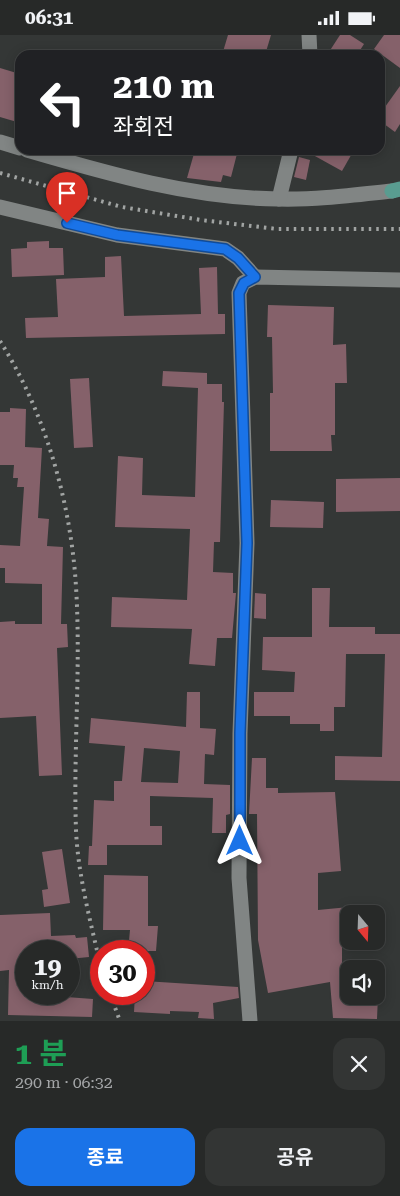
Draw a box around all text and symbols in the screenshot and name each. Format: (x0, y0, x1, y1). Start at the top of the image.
text: 06:31 (25, 6, 74, 29)
text: 210 m (113, 66, 214, 107)
icon: left (30, 70, 95, 135)
text: 좌회전 (113, 114, 174, 139)
pin (46, 172, 88, 223)
icon: arrive (53, 179, 81, 207)
position arrow (213, 814, 265, 866)
north arrow (340, 905, 385, 950)
map controls (340, 905, 385, 1005)
speed limit sign: 30 (90, 940, 155, 1005)
text: 19 (33, 952, 62, 981)
button: sound (340, 960, 385, 1005)
text: km/h (31, 978, 64, 992)
text: 1 분 (15, 1036, 67, 1071)
button: close (333, 1038, 385, 1090)
text: 290 m · 06:32 (15, 1073, 113, 1092)
button: 종료 (15, 1128, 195, 1186)
button: 공유 (205, 1128, 385, 1186)

